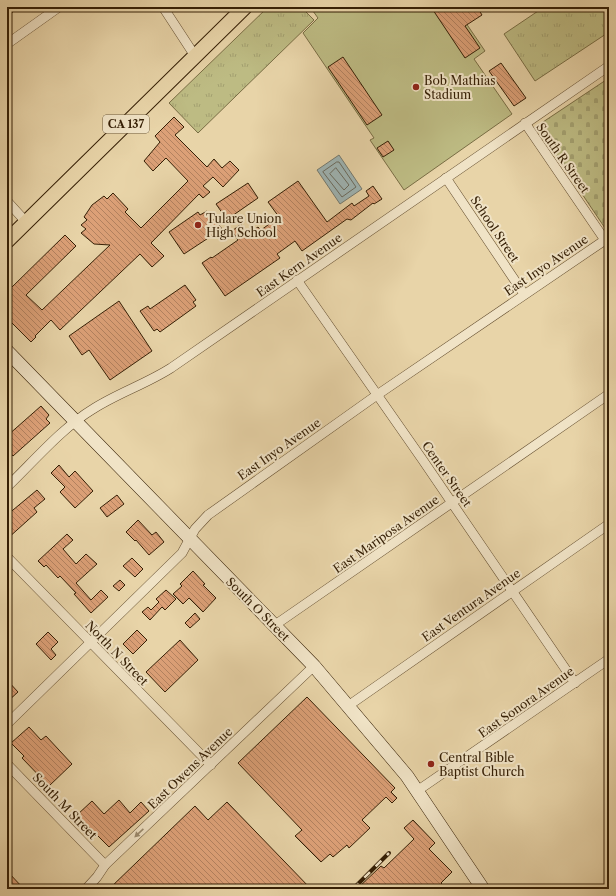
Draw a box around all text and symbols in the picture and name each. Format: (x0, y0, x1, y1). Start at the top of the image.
place label: Bob Mathias Stadium (424, 73, 496, 102)
marker: Bob Mathias Stadium (411, 82, 421, 92)
road number: CA 137 (103, 115, 149, 133)
street label: South R Street (533, 120, 593, 197)
street label: School Street (467, 193, 523, 266)
place label: Tulare Union High School (206, 211, 282, 240)
marker: Tulare Union High School (193, 220, 203, 230)
street label: East Kern Avenue (253, 230, 345, 300)
street label: East Inyo Avenue (501, 231, 591, 299)
street label: East Inyo Avenue (235, 415, 324, 483)
street label: Center Street (419, 438, 476, 510)
street label: East Mariposa Avenue (330, 492, 442, 576)
street label: East Ventura Avenue (419, 565, 523, 645)
street label: South O Street (223, 574, 294, 645)
street label: North N Street (82, 618, 152, 689)
street label: East Sonora Avenue (475, 663, 577, 741)
street label: East Owens Avenue (145, 724, 236, 812)
place label: Central Bible Baptist Church (439, 750, 525, 779)
marker: Central Bible Baptist Church (426, 759, 436, 769)
street label: South M Street (30, 770, 101, 843)
one-way arrow (134, 828, 144, 838)

